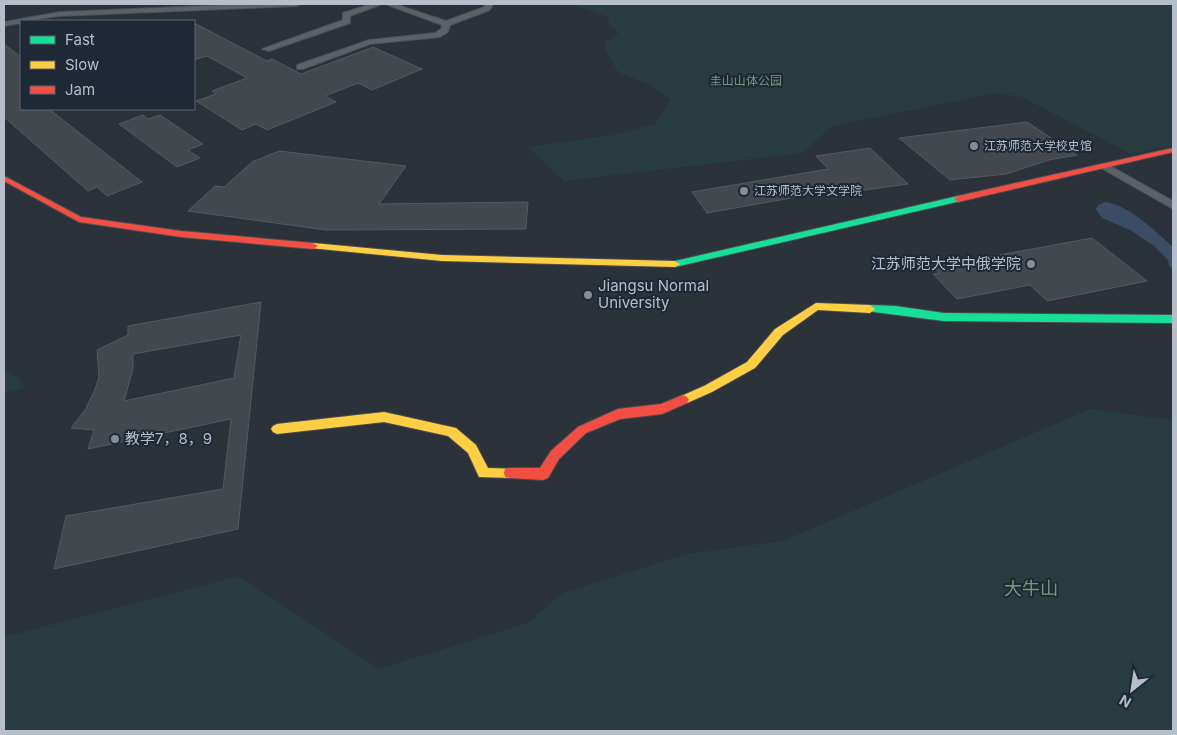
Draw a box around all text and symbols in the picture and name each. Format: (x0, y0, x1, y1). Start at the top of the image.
legend (20, 20, 195, 110)
text: Fast (65, 30, 95, 49)
text: Slow (65, 55, 99, 74)
park label: 圭山山体公园 (710, 73, 782, 88)
text: Jam (65, 80, 95, 99)
place label: 江苏师范大学校史馆 (984, 138, 1092, 153)
marker: 江苏师范大学校史馆 (968, 140, 980, 152)
place label: 江苏师范大学文学院 (754, 183, 862, 198)
marker: 江苏师范大学文学院 (738, 185, 750, 197)
place label: 江苏师范大学中俄学院 (871, 254, 1021, 273)
marker: 江苏师范大学中俄学院 (1025, 258, 1037, 270)
place label: Jiangsu Normal University (598, 276, 709, 312)
marker: Jiangsu Normal University (582, 289, 594, 301)
place label: 教学7，8，9 (125, 429, 212, 448)
marker: 教学7，8，9 (109, 433, 121, 445)
park label: 大牛山 (1004, 578, 1058, 599)
north arrow (1107, 665, 1157, 715)
text: N (1116, 692, 1134, 712)

